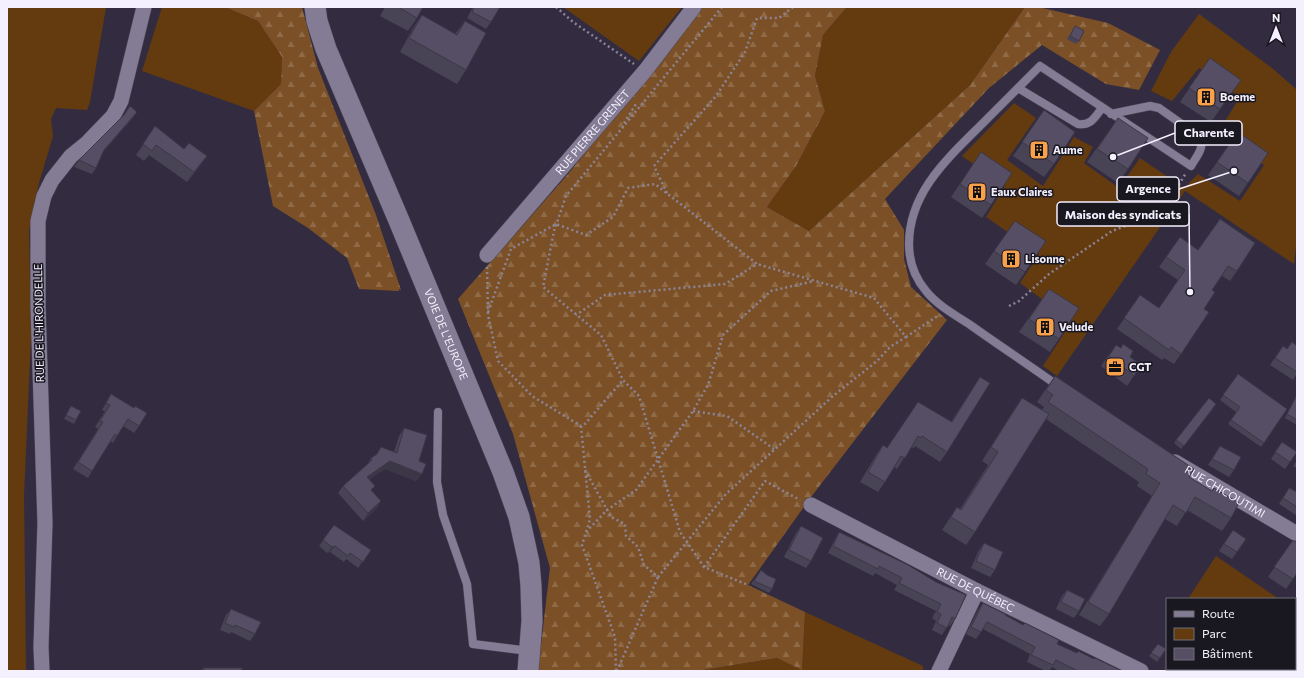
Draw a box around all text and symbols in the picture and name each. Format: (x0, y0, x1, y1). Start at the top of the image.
north arrow (1256, 8, 1296, 48)
text: N (1272, 11, 1280, 24)
building icon: Boeme (1195, 86, 1217, 108)
street label: RUE PIERRE GRENET (552, 87, 632, 177)
place label: Boeme (1220, 90, 1255, 103)
callout: Charente (1175, 121, 1242, 145)
text: Charente (1184, 125, 1234, 139)
building icon: Aume (1028, 139, 1050, 161)
place label: Aume (1053, 143, 1083, 156)
callout: Argence (1117, 177, 1179, 201)
building icon: Eaux Claires (966, 181, 988, 203)
text: Argence (1125, 181, 1171, 195)
place label: Eaux Claires (991, 185, 1053, 198)
callout: Maison des syndicats (1057, 202, 1189, 226)
text: Maison des syndicats (1065, 207, 1182, 221)
building icon: Lisonne (1000, 248, 1022, 270)
place label: Lisonne (1025, 252, 1065, 265)
street label: RUE DE L'HIRONDELLE (31, 264, 46, 382)
street label: VOIE DE L'EUROPE (422, 286, 471, 382)
building icon: Velude (1034, 316, 1056, 338)
place label: Velude (1059, 320, 1094, 333)
office icon: CGT (1104, 356, 1126, 378)
place label: CGT (1129, 360, 1151, 373)
street label: RUE CHICOUTIMI (1183, 462, 1268, 520)
street label: RUE DE QUÉBEC (935, 564, 1017, 614)
legend (1166, 598, 1296, 670)
text: Route (1202, 606, 1235, 620)
text: Parc (1202, 626, 1226, 640)
text: Bâtiment (1202, 646, 1253, 660)

